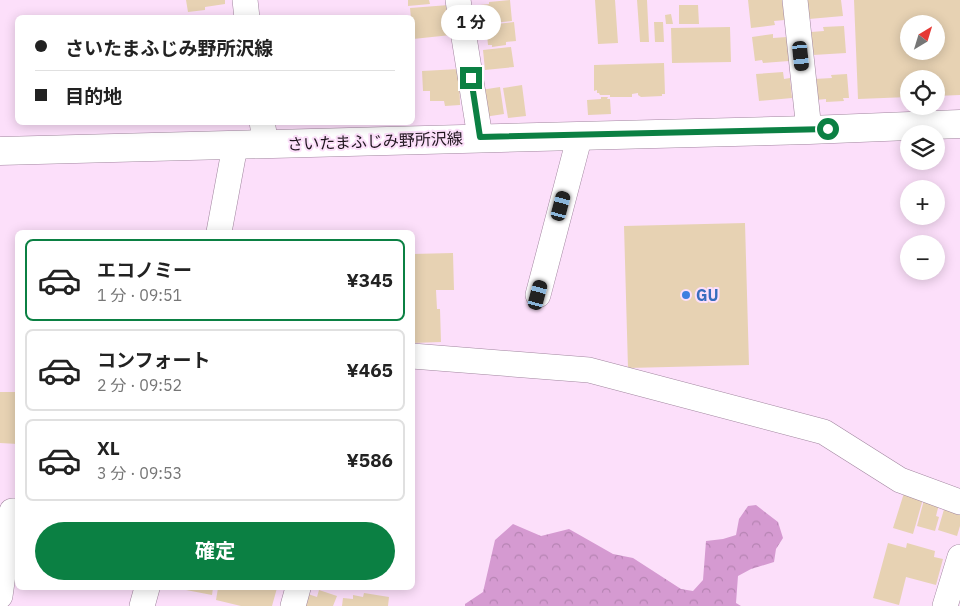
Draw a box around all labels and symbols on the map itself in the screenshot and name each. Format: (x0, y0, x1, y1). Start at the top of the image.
callout: 1 分 (441, 5, 501, 40)
north arrow (900, 15, 945, 60)
car (791, 40, 810, 72)
route end (460, 67, 482, 89)
route start (817, 118, 839, 140)
street label: さいたまふじみ野所沢線 (287, 128, 463, 154)
car (549, 190, 572, 222)
car (526, 279, 549, 311)
place label: GU (696, 285, 719, 305)
marker: GU (680, 289, 692, 301)

